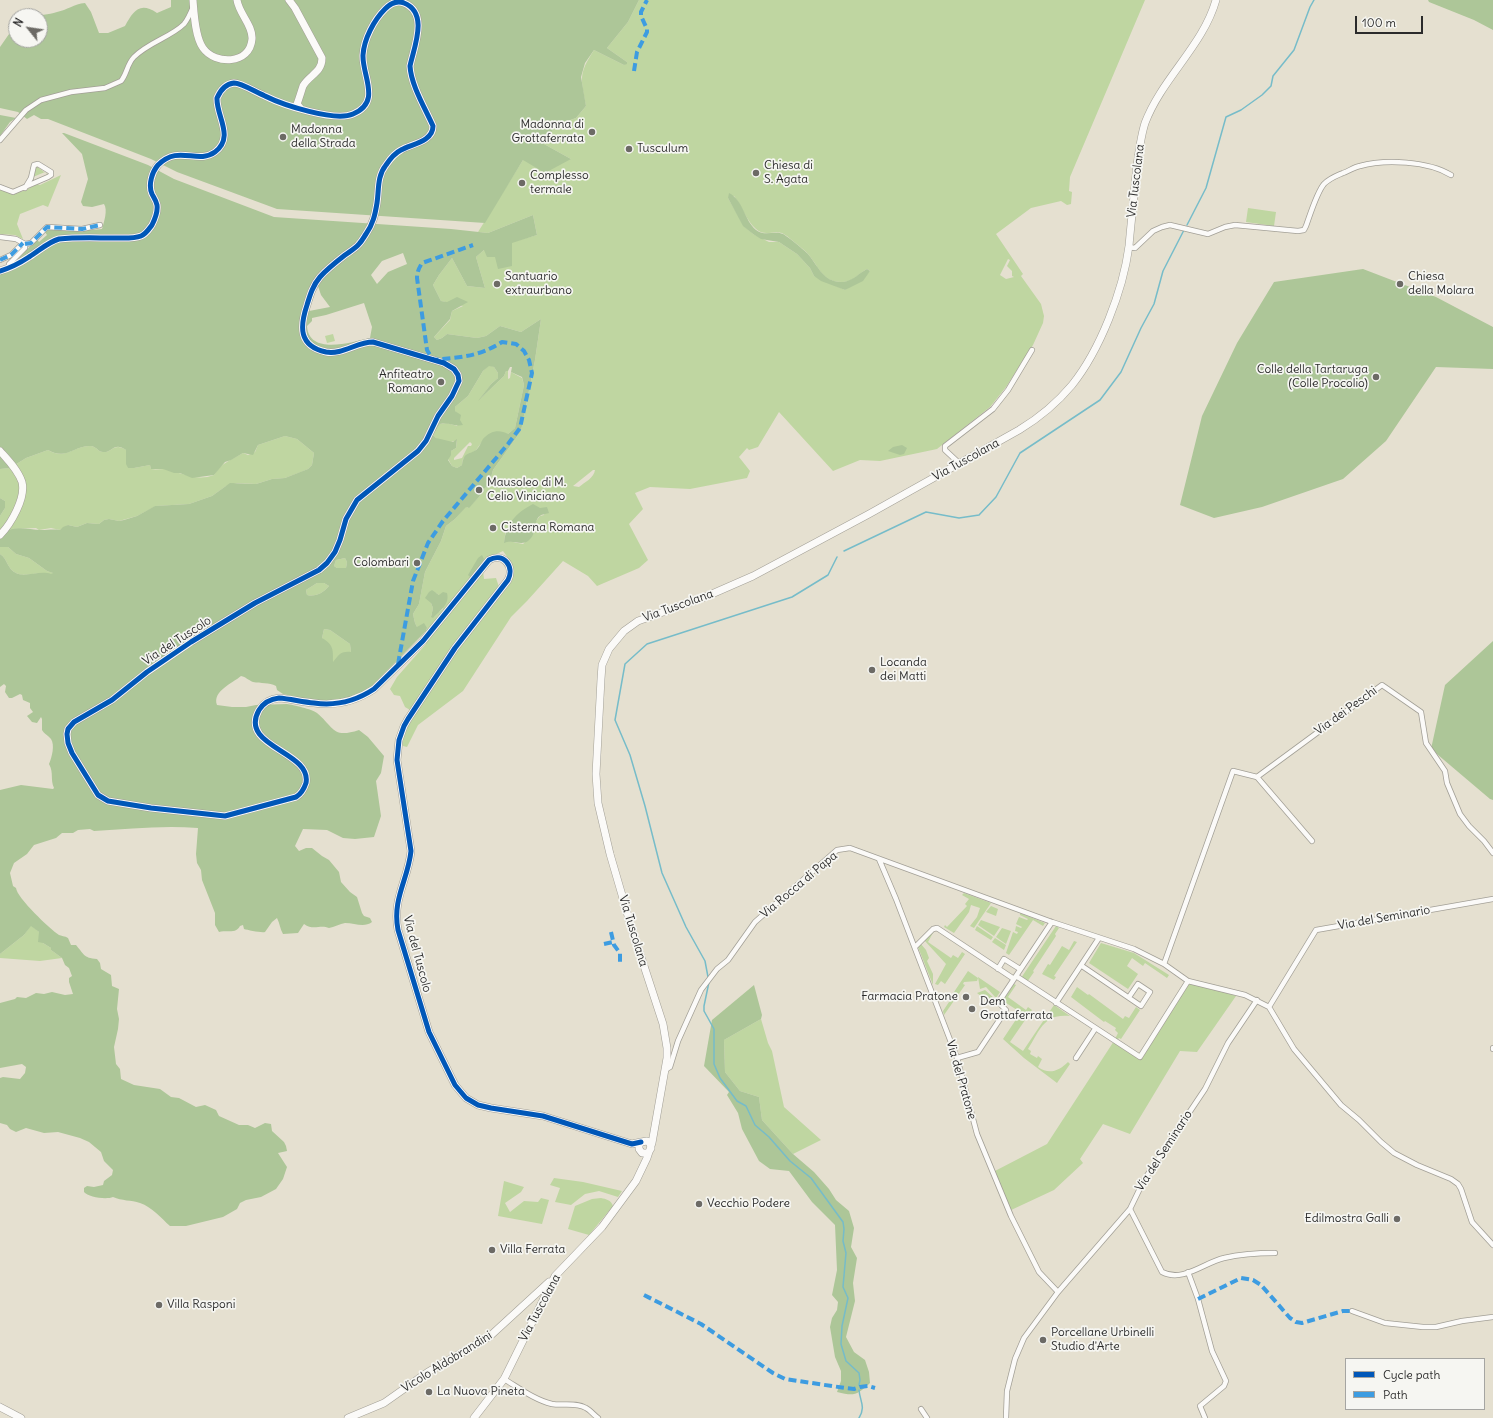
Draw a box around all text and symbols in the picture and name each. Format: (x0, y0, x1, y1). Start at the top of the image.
north arrow (8, 8, 48, 48)
scale bar (1357, 8, 1425, 34)
text: 100 m (1362, 15, 1396, 30)
text: N (11, 16, 26, 29)
place label: Madonna di Grottaferrata (511, 118, 584, 146)
place label: Madonna della Strada (291, 123, 356, 151)
marker: Madonna di Grottaferrata (587, 127, 597, 137)
marker: Madonna della Strada (278, 132, 288, 142)
place label: Tusculum (637, 142, 688, 156)
street label: Via Tuscolana (1124, 143, 1148, 219)
marker: Tusculum (624, 144, 634, 154)
place label: Chiesa di S. Agata (764, 159, 813, 187)
marker: Chiesa di S. Agata (751, 168, 761, 178)
place label: Complesso termale (530, 169, 589, 197)
marker: Complesso termale (517, 178, 527, 188)
place label: Santuario extraurbano (505, 270, 572, 298)
place label: Chiesa della Molara (1408, 270, 1474, 298)
marker: Santuario extraurbano (492, 279, 502, 289)
marker: Chiesa della Molara (1395, 279, 1405, 289)
place label: Colle della Tartaruga (Colle Procolio) (1257, 363, 1368, 391)
place label: Anfiteatro Romano (379, 368, 433, 396)
marker: Colle della Tartaruga (Colle Procolio) (1371, 372, 1381, 382)
marker: Anfiteatro Romano (436, 377, 446, 387)
street label: Via Tuscolana (930, 436, 1002, 484)
place label: Mausoleo di M. Celio Viniciano (487, 476, 566, 504)
marker: Mausoleo di M. Celio Viniciano (474, 485, 484, 495)
place label: Cisterna Romana (501, 521, 594, 535)
marker: Cisterna Romana (488, 523, 498, 533)
place label: Colombari (353, 556, 409, 570)
marker: Colombari (412, 558, 422, 568)
street label: Via Tuscolana (641, 587, 715, 625)
street label: Via del Tuscolo (140, 613, 214, 669)
place label: Locanda dei Matti (880, 656, 927, 684)
marker: Locanda dei Matti (867, 665, 877, 675)
street label: Via dei Peschi (1312, 684, 1380, 738)
street label: Via Rocca di Papa (758, 849, 840, 921)
street label: Via Tuscolana (615, 894, 651, 968)
street label: Via del Seminario (1337, 903, 1431, 933)
street label: Via del Tuscolo (400, 914, 434, 994)
place label: Farmacia Pratone (861, 990, 958, 1004)
marker: Farmacia Pratone (961, 992, 971, 1002)
place label: Dem Grottaferrata (980, 995, 1053, 1023)
marker: Dem Grottaferrata (967, 1004, 977, 1014)
street label: Via del Pratone (943, 1039, 979, 1121)
street label: Via del Seminario (1133, 1108, 1195, 1194)
place label: Vecchio Podere (707, 1197, 790, 1211)
marker: Vecchio Podere (694, 1199, 704, 1209)
place label: Edilmostra Galli (1305, 1212, 1389, 1226)
marker: Edilmostra Galli (1392, 1214, 1402, 1224)
place label: Villa Ferrata (500, 1243, 565, 1257)
marker: Villa Ferrata (487, 1245, 497, 1255)
street label: Via Tuscolana (516, 1272, 564, 1344)
place label: Villa Rasponi (167, 1298, 235, 1312)
marker: Villa Rasponi (154, 1300, 164, 1310)
place label: Porcellane Urbinelli Studio d'Arte (1051, 1326, 1154, 1354)
street label: Vicolo Aldobrandini (399, 1328, 495, 1396)
marker: Porcellane Urbinelli Studio d'Arte (1038, 1335, 1048, 1345)
legend (1345, 1358, 1485, 1410)
text: Cycle path (1383, 1367, 1440, 1382)
place label: La Nuova Pineta (437, 1385, 525, 1399)
marker: La Nuova Pineta (424, 1387, 434, 1397)
text: Path (1383, 1387, 1408, 1402)

